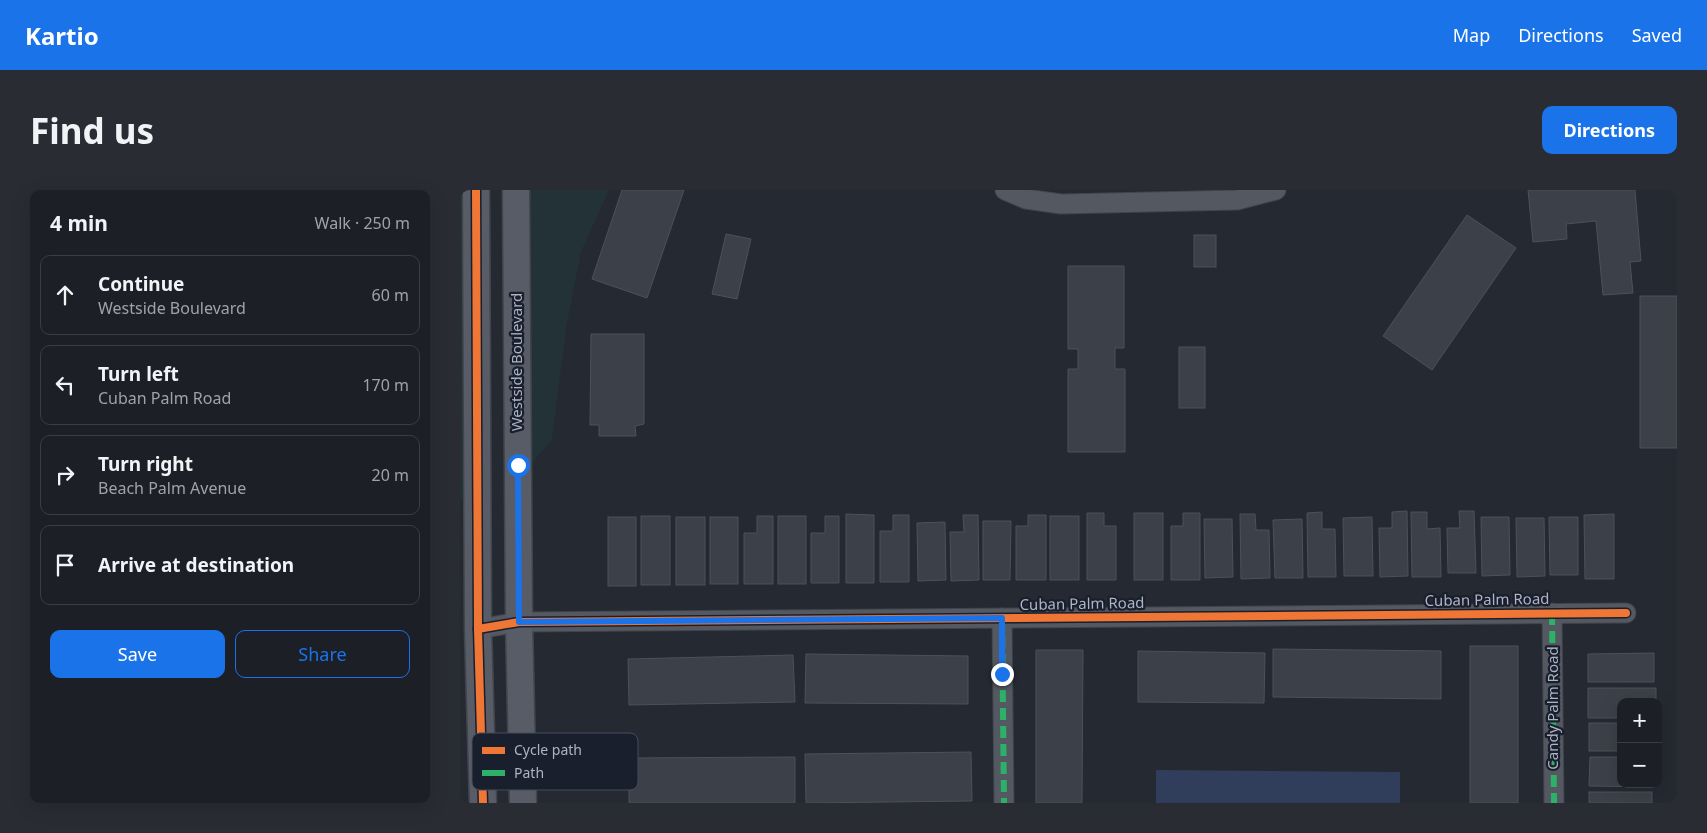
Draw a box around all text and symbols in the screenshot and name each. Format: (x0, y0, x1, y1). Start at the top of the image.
text: Kartio (25, 19, 99, 52)
text: Map (1453, 23, 1490, 47)
text: Directions (1518, 23, 1604, 47)
text: Saved (1632, 23, 1682, 47)
button: Directions (1542, 106, 1677, 154)
text: Find us (30, 107, 154, 154)
text: 4 min (50, 209, 108, 237)
text: Walk · 250 m (315, 212, 410, 234)
text: Continue (98, 271, 184, 297)
icon: ahead (51, 281, 79, 309)
text: 60 m (372, 284, 409, 306)
street label: Westside Boulevard (506, 293, 526, 431)
text: Westside Boulevard (98, 297, 246, 319)
text: Turn left (98, 361, 179, 387)
icon: left (51, 371, 79, 399)
text: 170 m (362, 374, 409, 396)
text: Cuban Palm Road (98, 387, 231, 409)
text: Turn right (98, 451, 193, 477)
route start (507, 454, 530, 477)
icon: right (51, 461, 79, 489)
text: 20 m (372, 464, 409, 486)
text: Beach Palm Avenue (98, 477, 246, 499)
icon: arrive (51, 551, 79, 579)
text: Arrive at destination (98, 552, 294, 578)
street label: Cuban Palm Road (1424, 588, 1550, 610)
street label: Cuban Palm Road (1019, 592, 1145, 614)
button: Save (50, 630, 225, 678)
button: Share (235, 630, 410, 678)
street label: Candy Palm Road (1542, 646, 1562, 770)
route end (991, 663, 1014, 686)
map controls (1617, 698, 1662, 788)
button: + (1617, 698, 1662, 743)
legend (472, 733, 638, 790)
text: Cycle path (514, 740, 582, 759)
button: − (1617, 743, 1662, 788)
text: Path (514, 763, 544, 782)

